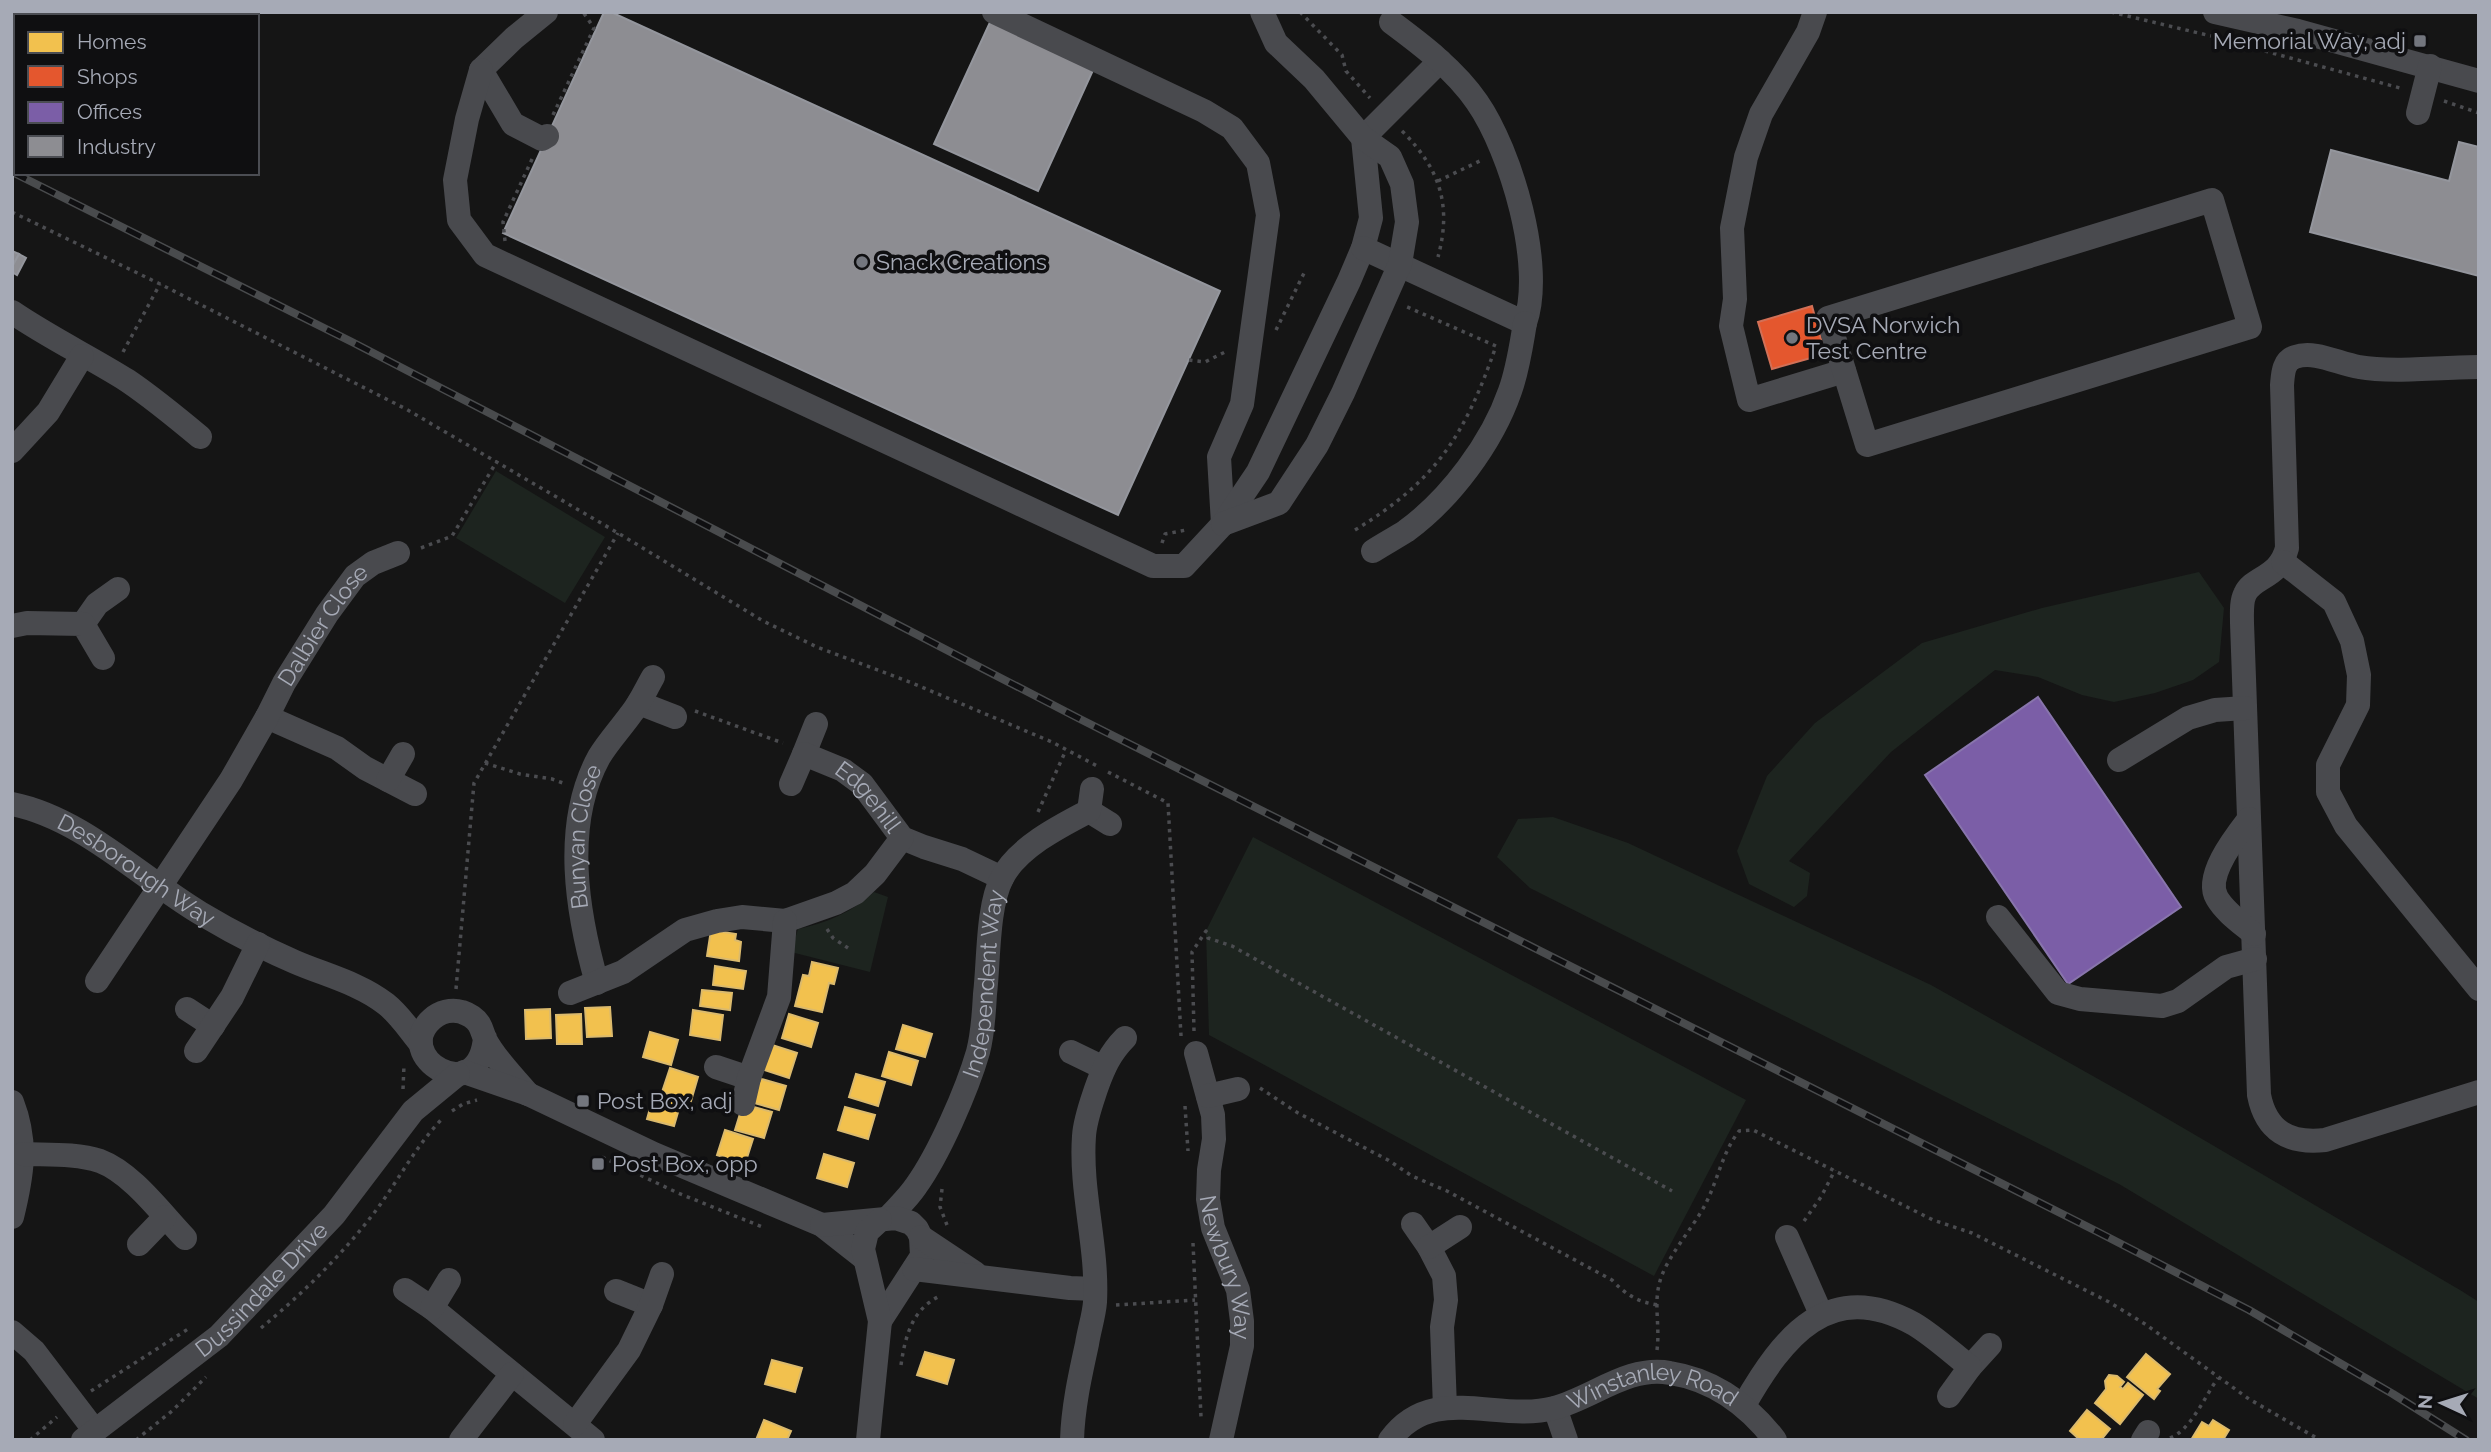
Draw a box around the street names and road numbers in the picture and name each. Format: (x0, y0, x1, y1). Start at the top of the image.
street label: Dalbier Close (272, 558, 373, 691)
street label: Edgehill (830, 755, 908, 838)
street label: Bunyan Close (562, 760, 607, 911)
street label: Desborough Way (53, 808, 220, 932)
street label: Independent Way (957, 887, 1009, 1081)
street label: Newbury Way (1195, 1193, 1256, 1340)
street label: Dussindale Drive (190, 1216, 333, 1362)
street label: Winstanley Road (1562, 1393, 1742, 1421)

